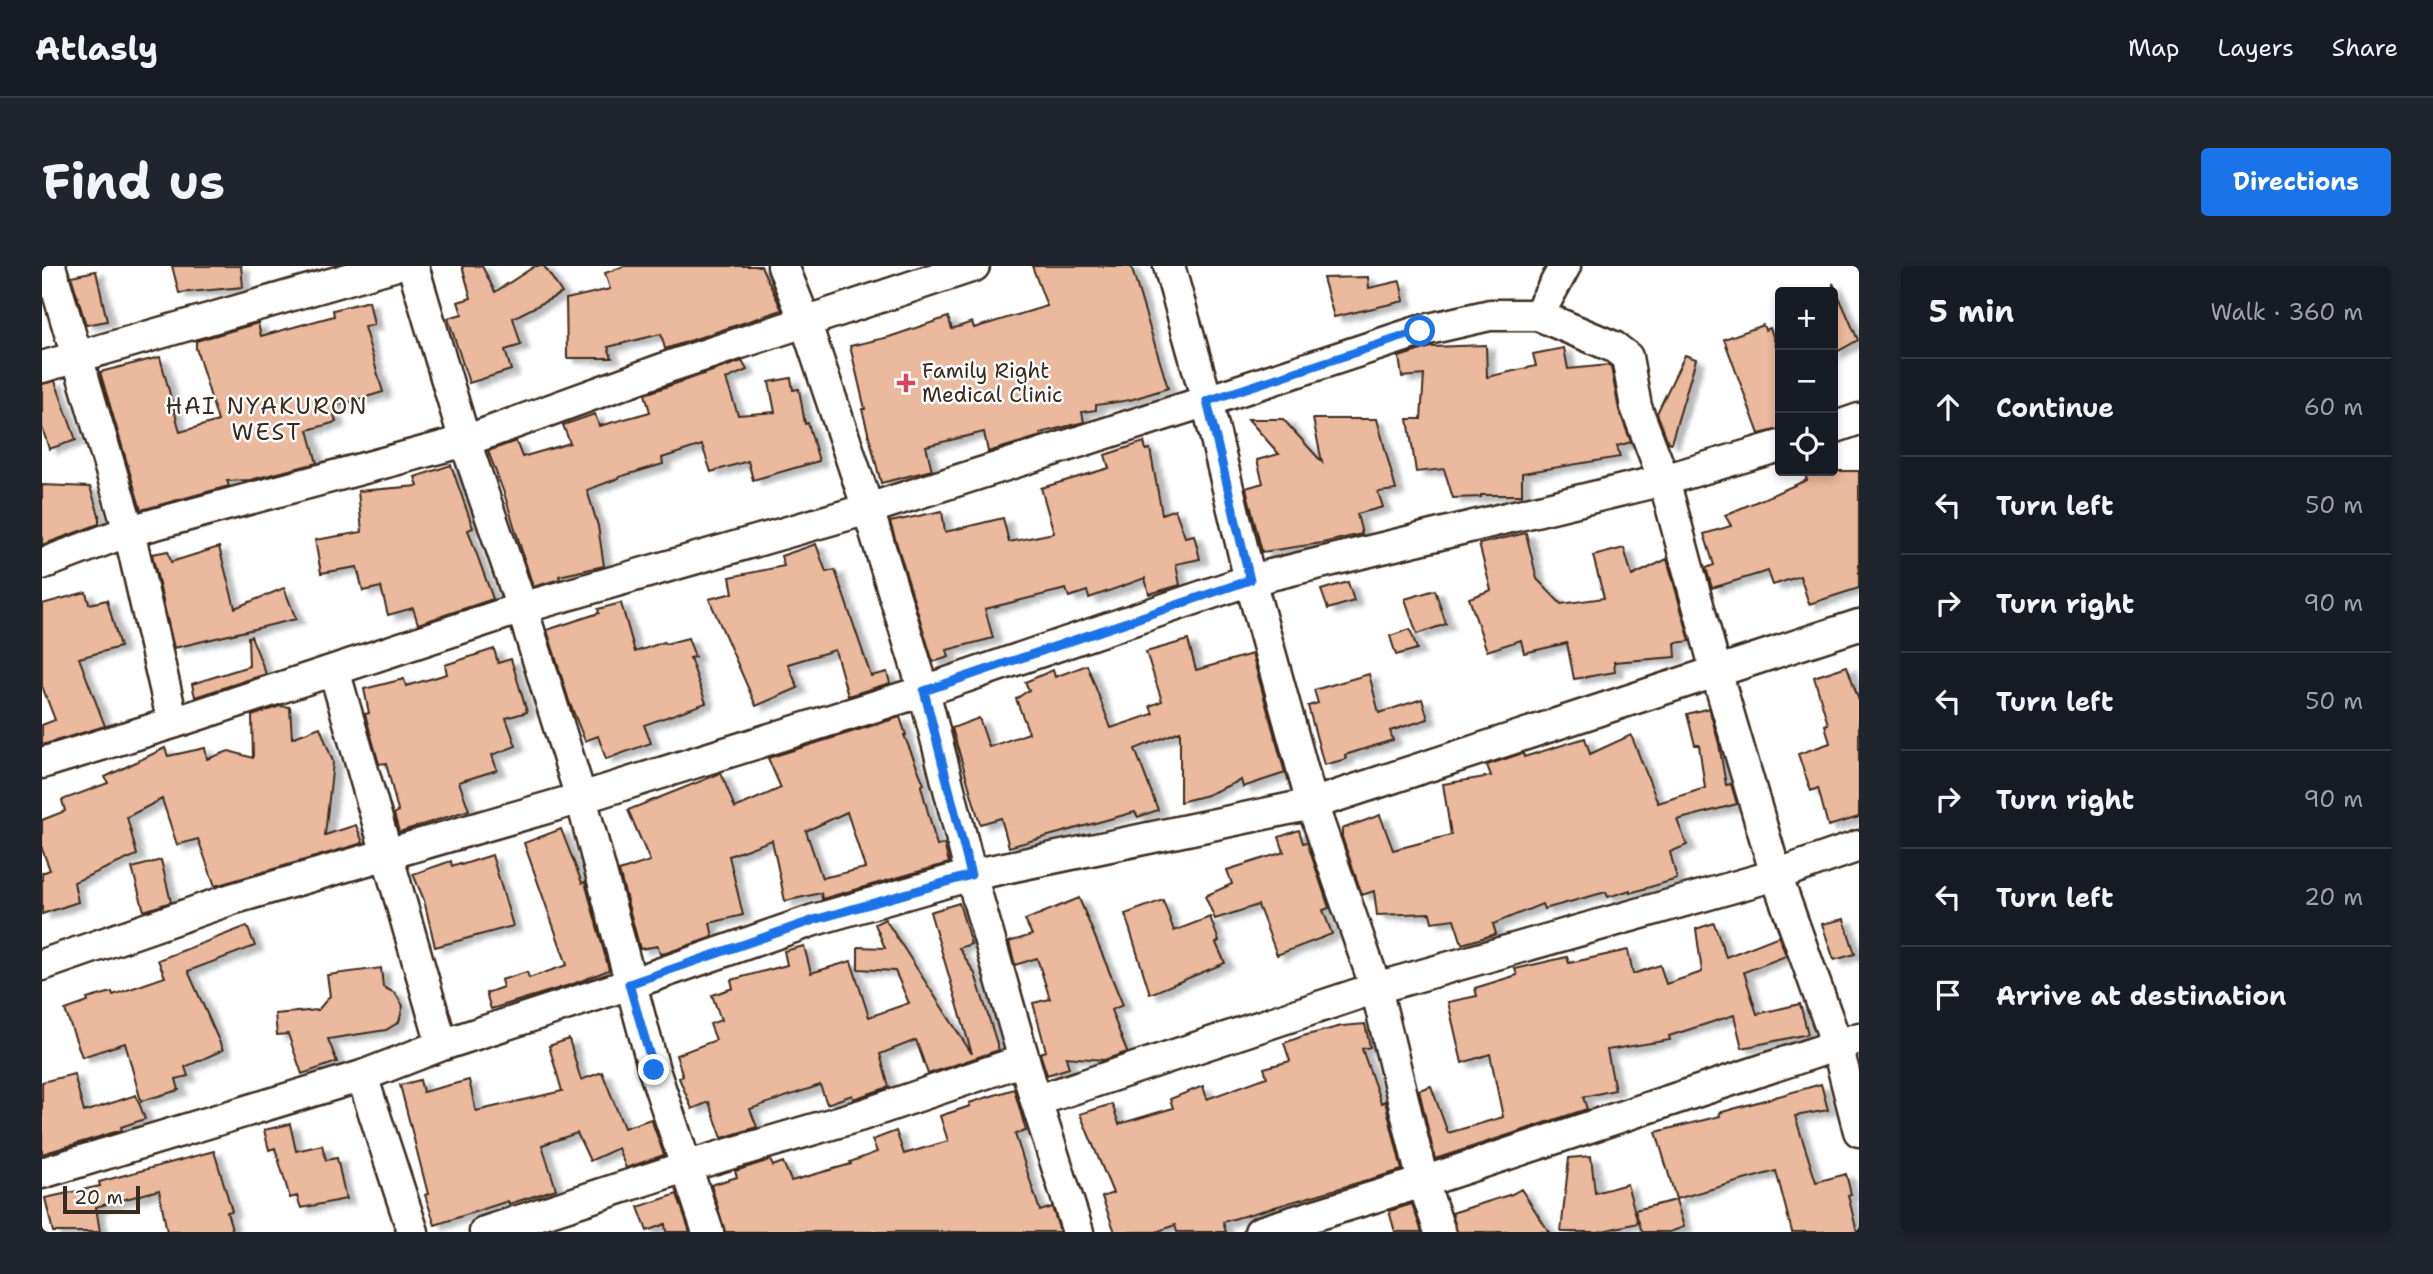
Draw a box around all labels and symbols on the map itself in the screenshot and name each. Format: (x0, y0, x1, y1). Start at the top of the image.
route start (1404, 315, 1435, 346)
place label: Family Right Medical Clinic (922, 357, 1063, 409)
marker: Family Right Medical Clinic (896, 373, 916, 393)
district label: HAI NYAKURON WEST (165, 391, 369, 447)
route end (638, 1054, 669, 1085)
scale bar (63, 1183, 140, 1215)

